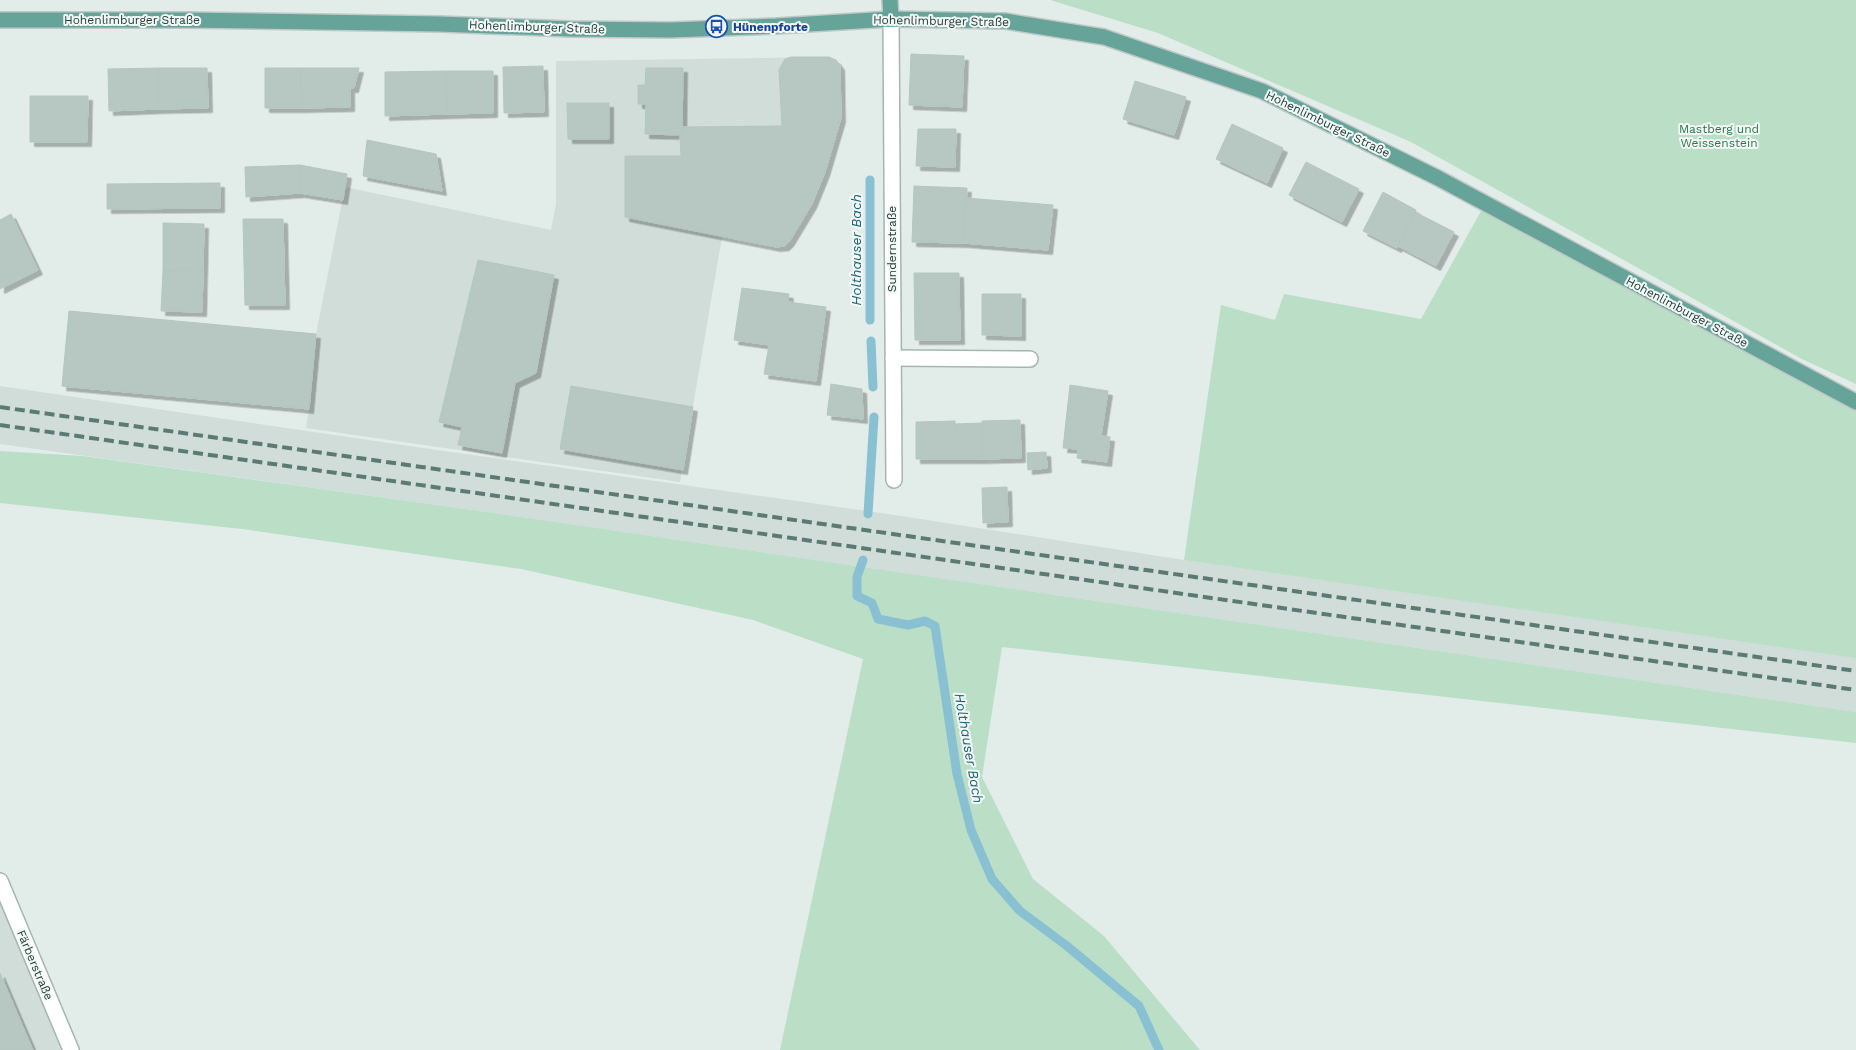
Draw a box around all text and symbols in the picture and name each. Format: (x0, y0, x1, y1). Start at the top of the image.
street label: Hohenlimburger Straße (64, 13, 200, 27)
street label: Hohenlimburger Straße (873, 13, 1009, 29)
bus stop icon: Hünenpforte (705, 15, 729, 39)
street label: Hohenlimburger Straße (469, 18, 605, 36)
place label: Hünenpforte (733, 20, 808, 34)
street label: Hohenlimburger Straße (1264, 88, 1392, 160)
park label: Mastberg und Weissenstein (1679, 122, 1759, 150)
water label: Holthauser Bach (848, 194, 864, 306)
street label: Sundernstraße (885, 206, 899, 292)
street label: Hohenlimburger Straße (1624, 274, 1750, 350)
water label: Holthauser Bach (951, 692, 987, 804)
street label: Färberstraße (14, 928, 56, 1002)

